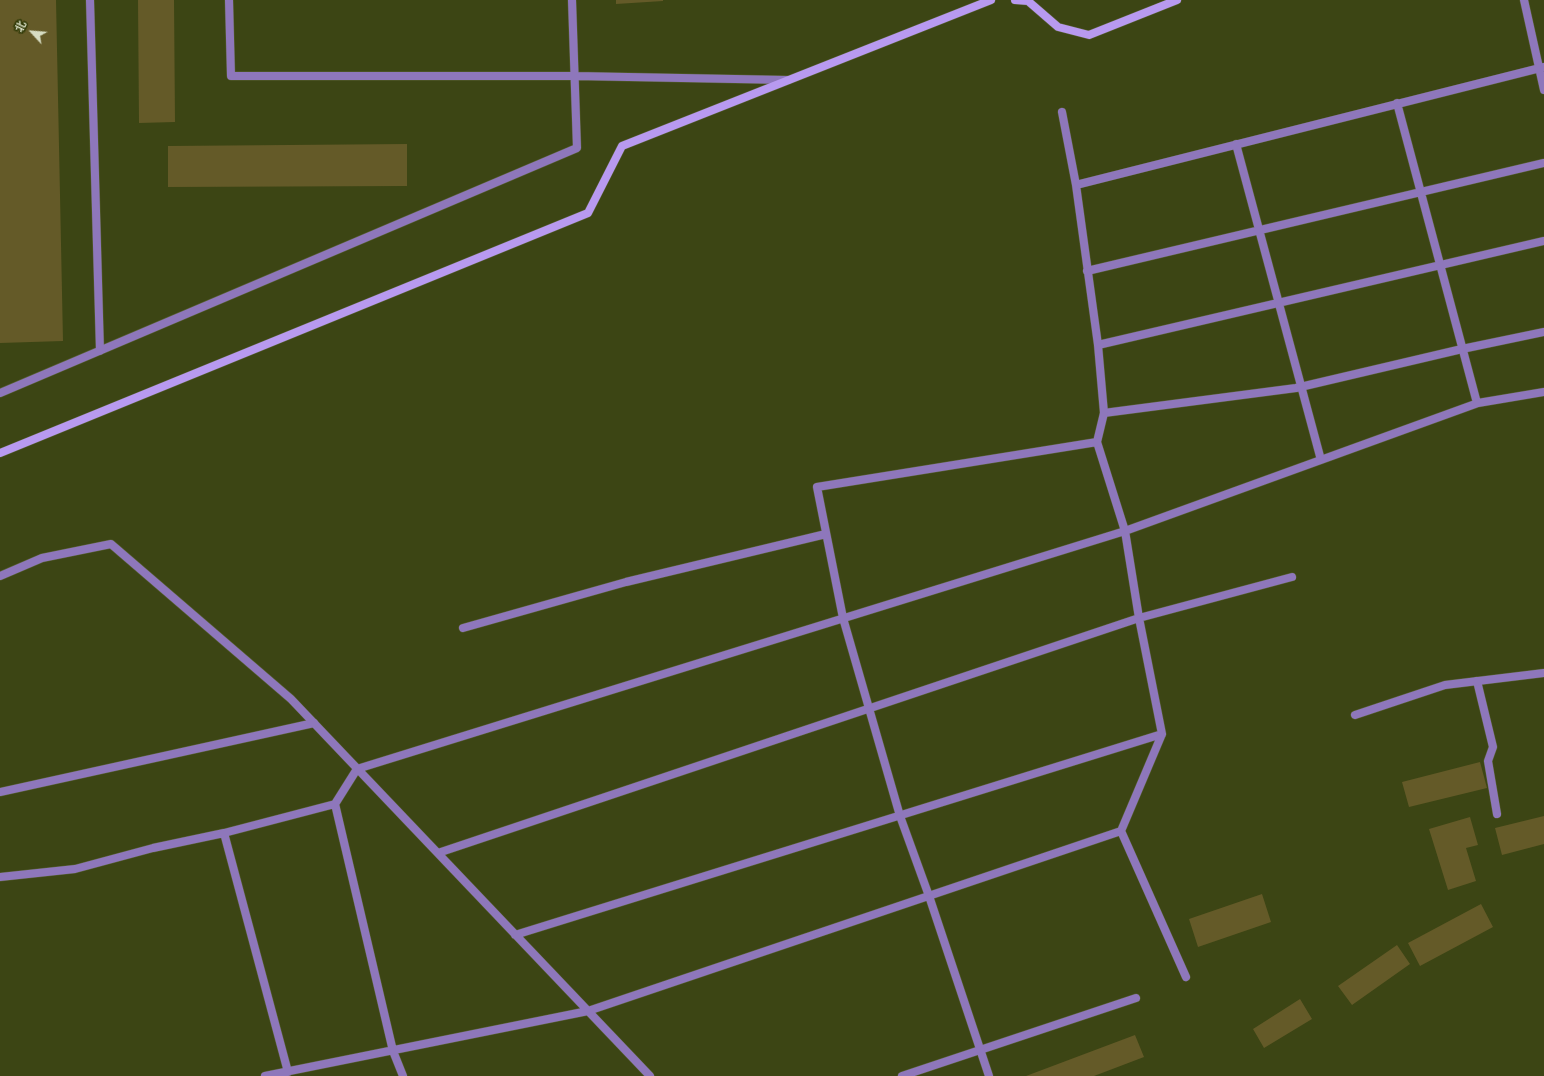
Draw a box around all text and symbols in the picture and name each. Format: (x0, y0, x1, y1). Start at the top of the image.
north arrow (12, 12, 52, 52)
text: 北 (13, 19, 30, 35)

